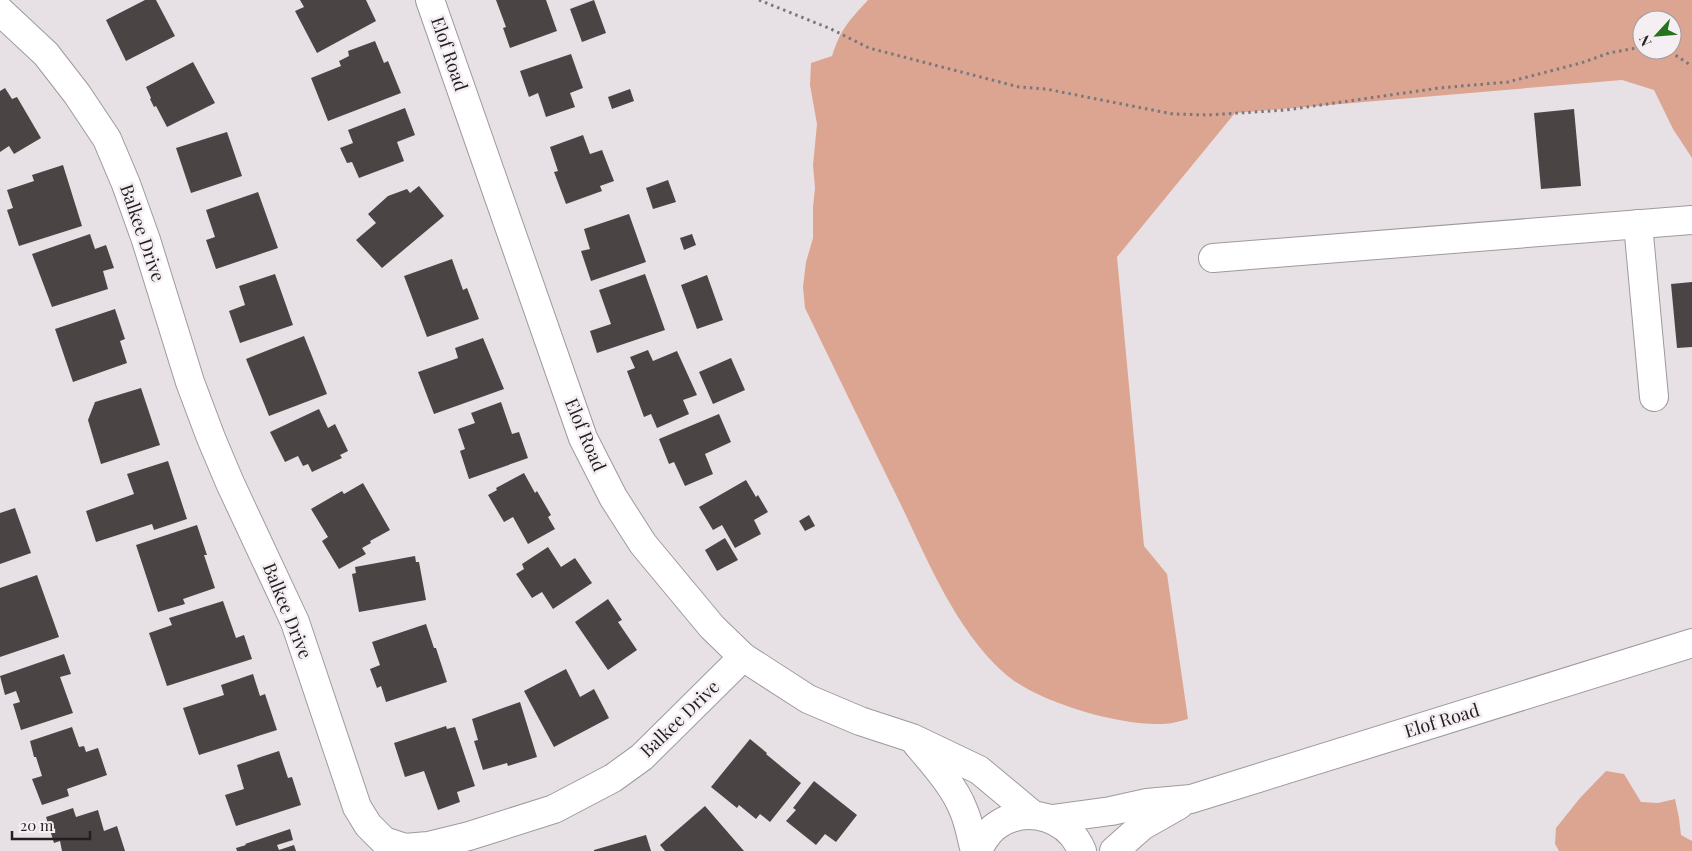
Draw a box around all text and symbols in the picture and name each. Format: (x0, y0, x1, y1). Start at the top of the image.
north arrow (1632, 10, 1682, 60)
street label: Elof Road (426, 13, 474, 95)
text: N (1634, 32, 1656, 50)
street label: Balkee Drive (115, 181, 171, 285)
street label: Elof Road (560, 394, 612, 475)
street label: Balkee Drive (258, 559, 318, 662)
street label: Balkee Drive (634, 674, 724, 762)
street label: Elof Road (1401, 697, 1483, 743)
scale bar (12, 808, 90, 840)
text: 20 m (20, 815, 54, 835)

